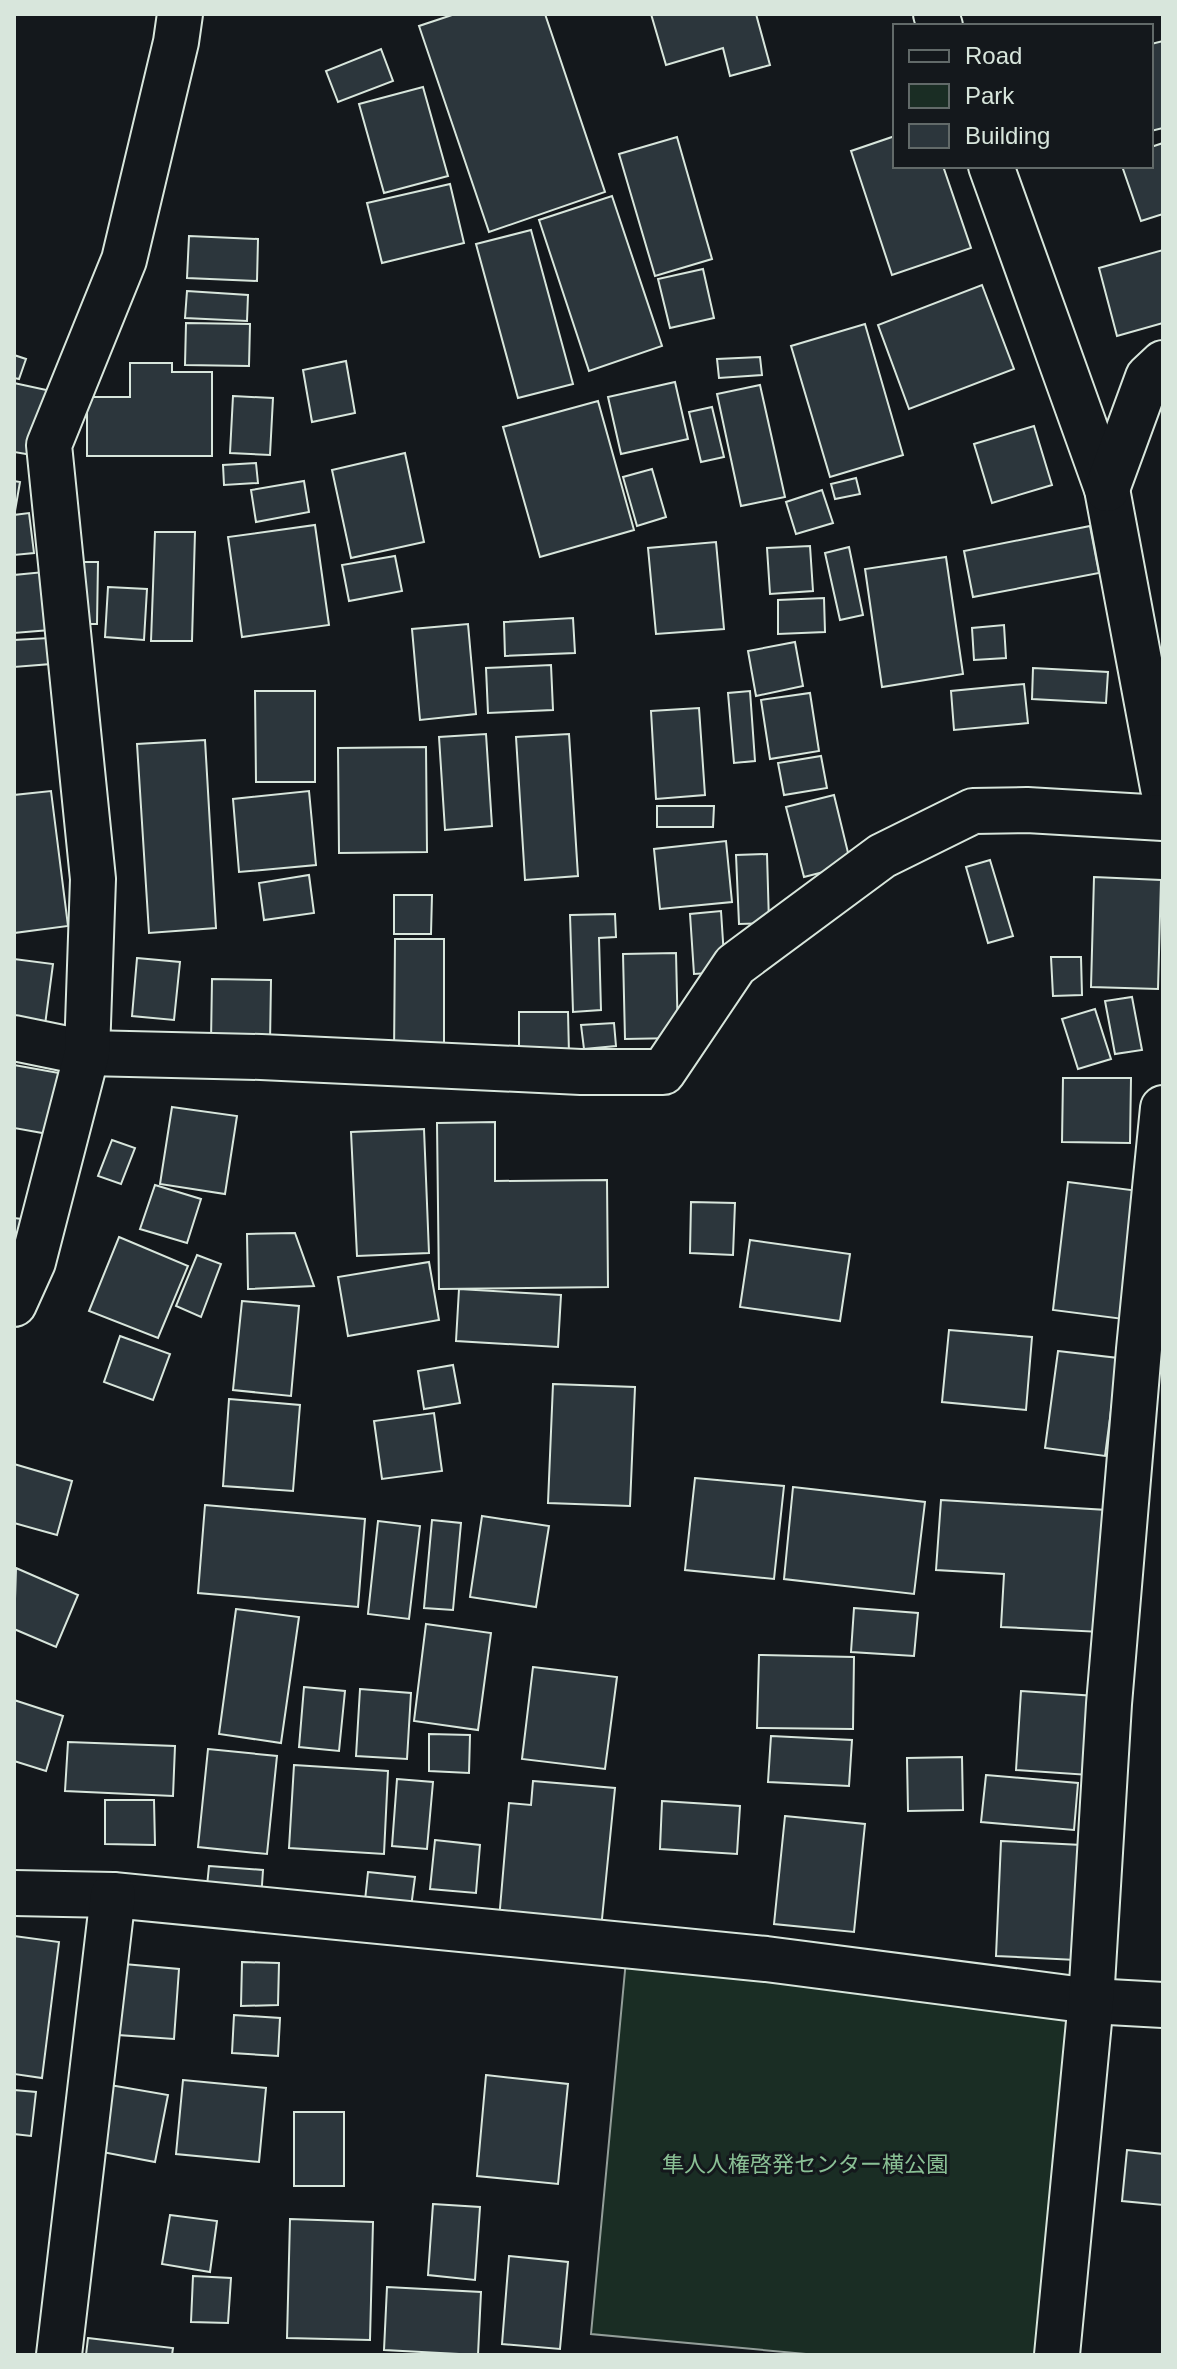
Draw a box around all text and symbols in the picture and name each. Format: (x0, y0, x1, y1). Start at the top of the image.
legend (893, 24, 1153, 168)
text: Road (965, 42, 1022, 69)
text: Park (965, 82, 1015, 109)
text: Building (965, 122, 1050, 149)
park label: 隼人人権啓発センター横公園 (662, 2152, 948, 2177)

